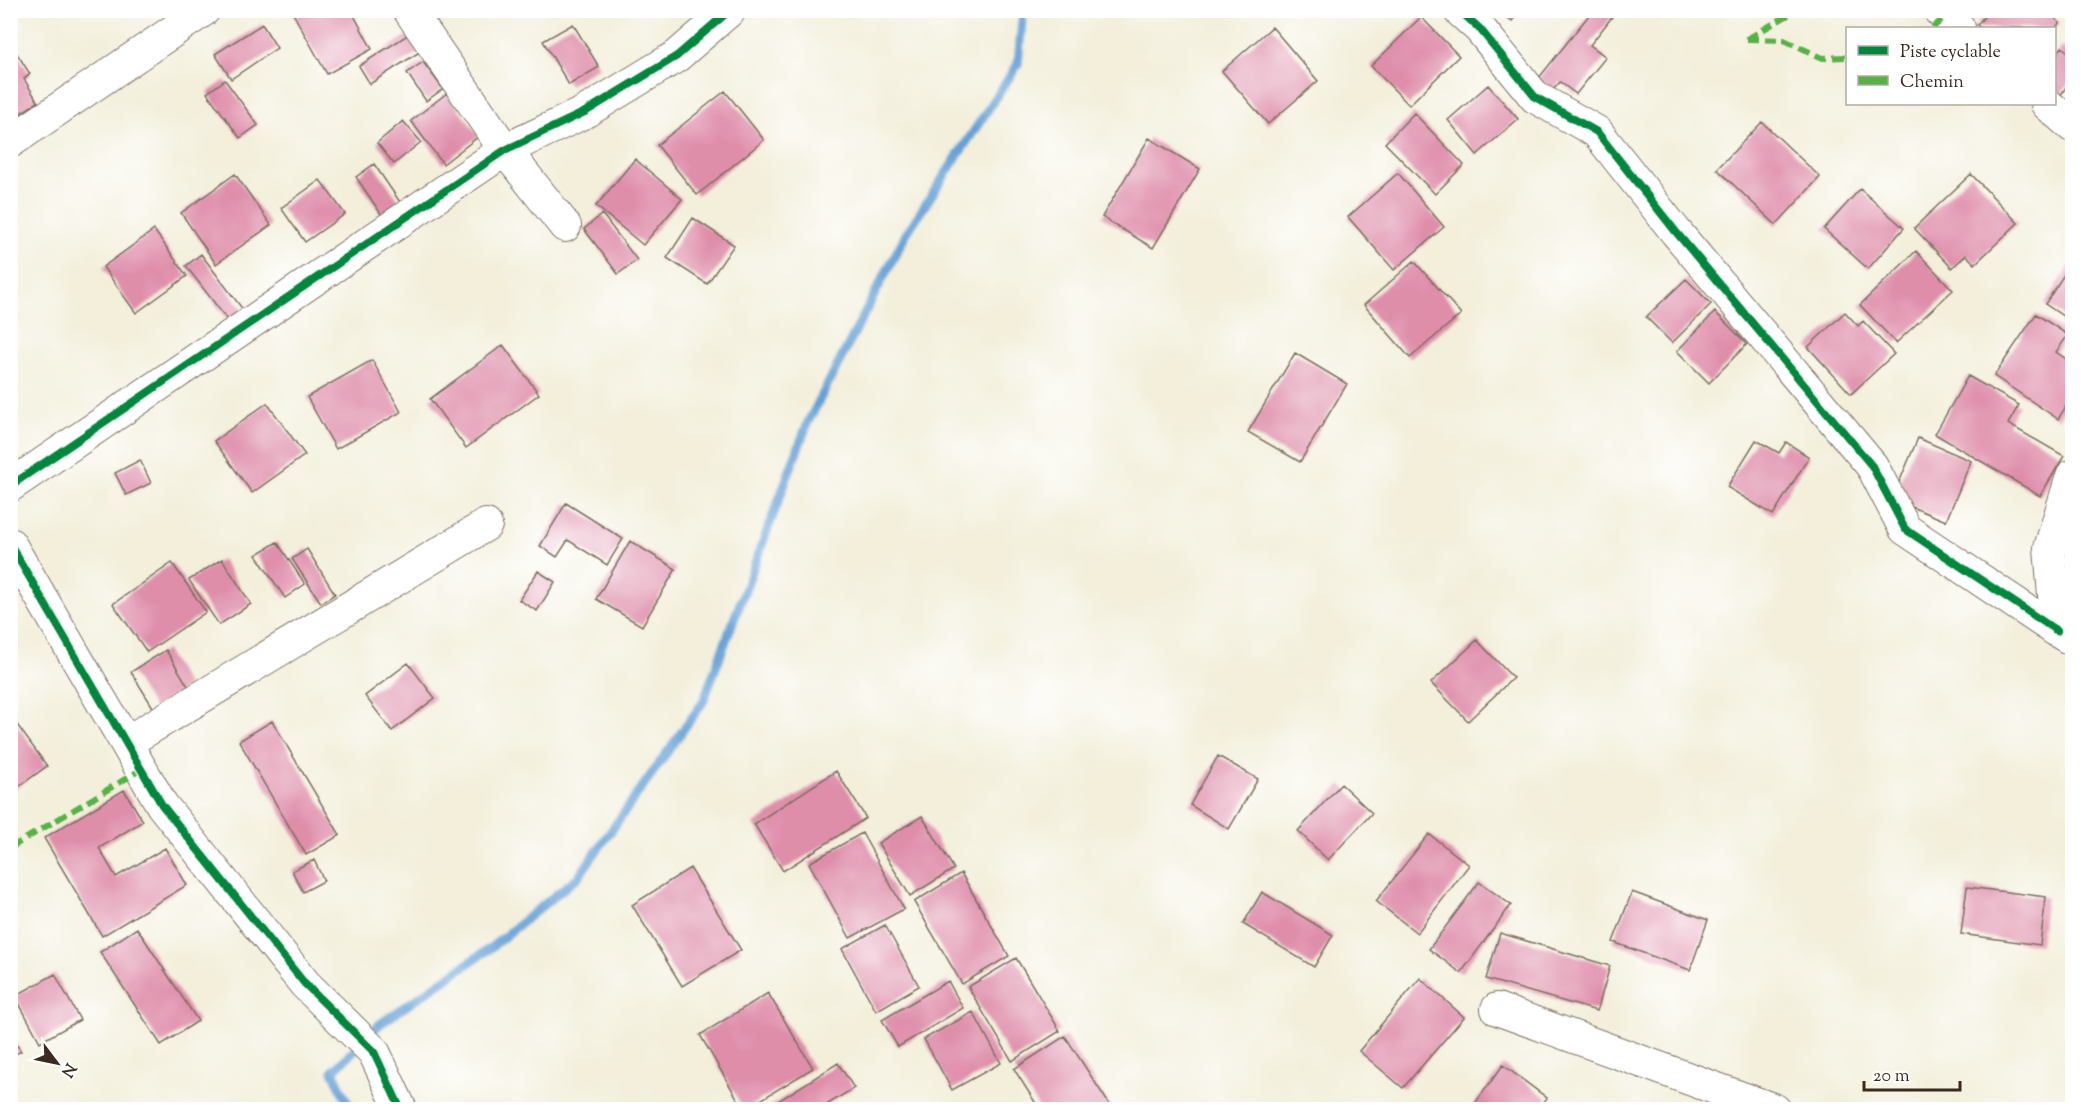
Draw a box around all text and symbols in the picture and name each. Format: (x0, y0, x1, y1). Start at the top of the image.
legend (1846, 27, 2056, 105)
text: Piste cyclable (1900, 40, 2001, 66)
text: Chemin (1900, 70, 1964, 96)
north arrow (27, 1033, 87, 1093)
scale bar (1864, 1054, 1960, 1092)
text: N (54, 1058, 81, 1081)
text: 20 m (1873, 1064, 1910, 1090)

